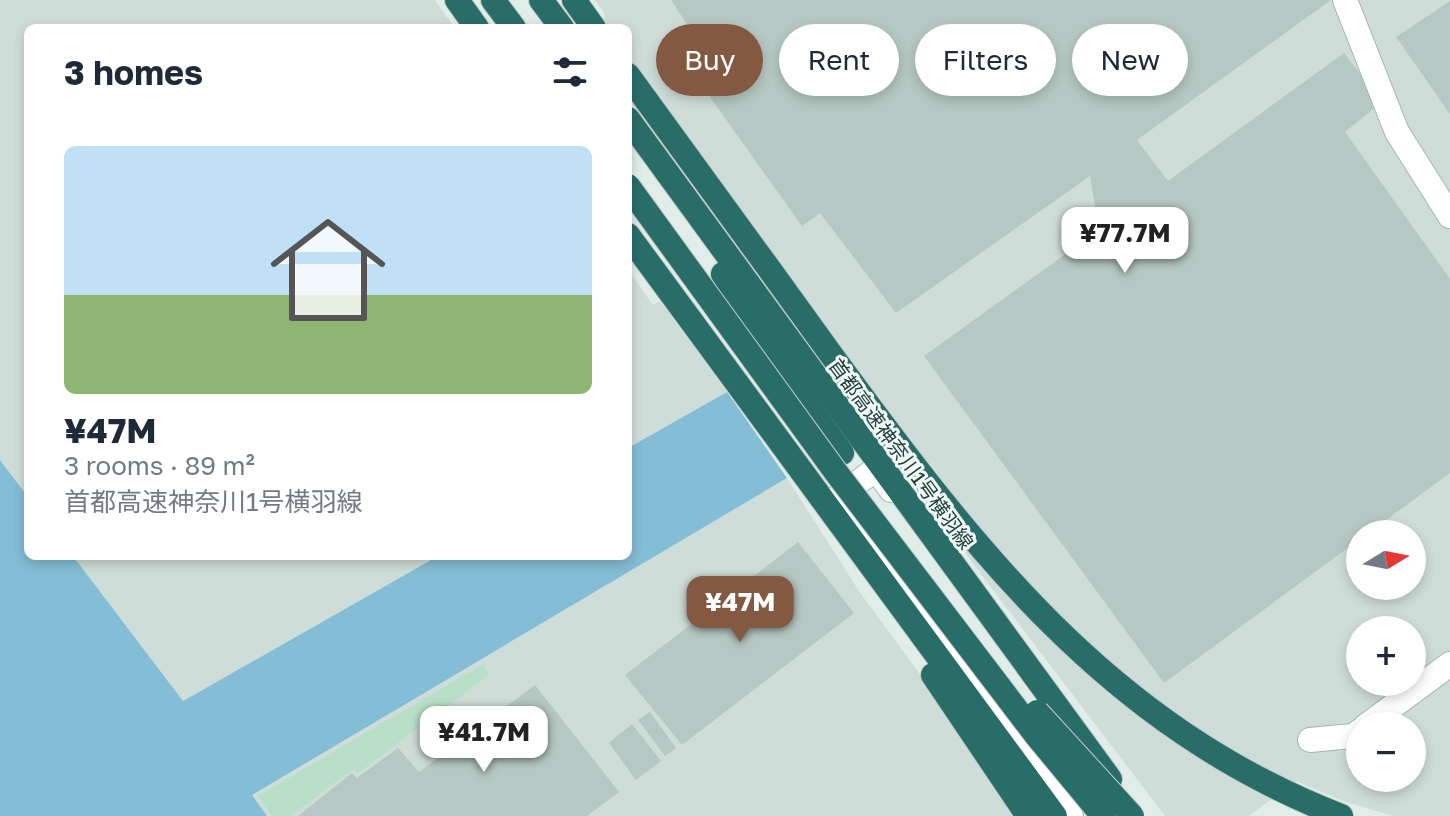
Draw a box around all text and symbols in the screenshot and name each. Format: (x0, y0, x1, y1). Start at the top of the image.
chip: Buy (656, 24, 763, 96)
chip: Rent (779, 24, 899, 96)
chip: Filters (915, 24, 1056, 96)
chip: New (1072, 24, 1188, 96)
icon: filters (548, 50, 592, 94)
text: 3 homes (64, 52, 203, 92)
icon: home (256, 198, 400, 342)
pin: ¥77.7M (1060, 207, 1190, 275)
text: ¥77.7M (1079, 217, 1171, 248)
street label: 首都高速神奈川1号横羽線 (825, 353, 979, 553)
text: ¥47M (64, 410, 156, 450)
text: 3 rooms · 89 m² (64, 450, 255, 481)
text: 首都高速神奈川1号横羽線 (64, 486, 363, 517)
north arrow (1346, 520, 1426, 600)
map controls (1346, 520, 1426, 792)
pin: ¥47M (693, 576, 787, 644)
text: ¥47M (705, 586, 775, 617)
button: + (1346, 616, 1426, 696)
pin: ¥41.7M (419, 706, 549, 774)
button: − (1346, 712, 1426, 792)
text: ¥41.7M (438, 716, 530, 747)

